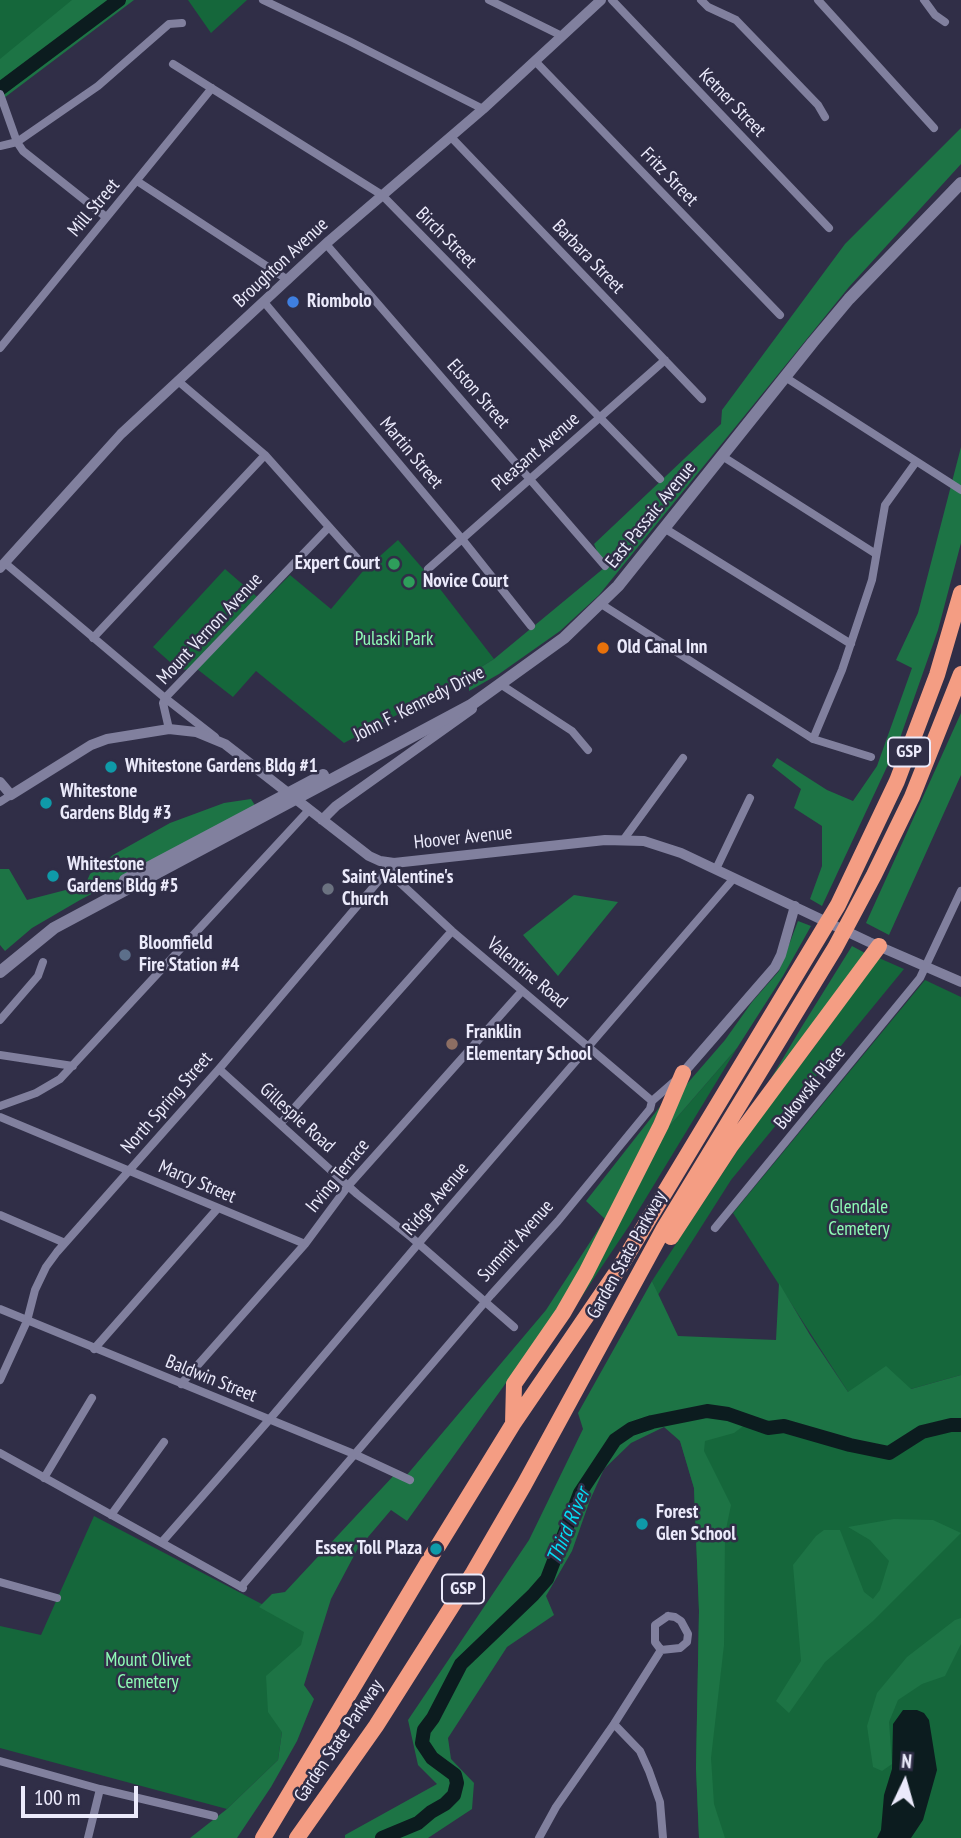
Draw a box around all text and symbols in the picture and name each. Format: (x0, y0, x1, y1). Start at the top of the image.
street label: Ketner Street (694, 64, 770, 142)
street label: Fritz Street (636, 143, 702, 211)
street label: Mill Street (63, 174, 125, 242)
street label: Birch Street (411, 203, 481, 273)
street label: Broughton Avenue (229, 213, 333, 313)
street label: Barbara Street (547, 215, 629, 299)
place label: Riombolo (307, 291, 372, 313)
marker: Riombolo (285, 294, 301, 310)
street label: Elston Street (442, 355, 514, 433)
street label: Pleasant Avenue (488, 408, 584, 496)
street label: Martin Street (374, 413, 448, 493)
street label: East Passaic Avenue (601, 457, 701, 573)
place label: Expert Court (295, 553, 380, 575)
marker: Expert Court (386, 556, 402, 572)
street label: Mount Vernon Avenue (153, 569, 267, 689)
place label: Novice Court (423, 571, 508, 593)
marker: Novice Court (401, 574, 417, 590)
park label: Pulaski Park (355, 629, 433, 651)
place label: Old Canal Inn (617, 637, 707, 659)
marker: Old Canal Inn (595, 640, 611, 656)
street label: John F. Kennedy Drive (350, 661, 488, 747)
road number: GSP (888, 738, 930, 766)
place label: Whitestone Gardens Bldg #1 (125, 756, 318, 778)
marker: Whitestone Gardens Bldg #1 (103, 759, 119, 775)
place label: Whitestone Gardens Bldg #3 (60, 781, 171, 825)
marker: Whitestone Gardens Bldg #3 (38, 795, 54, 811)
street label: Hoover Avenue (413, 821, 513, 855)
place label: Whitestone Gardens Bldg #5 (67, 854, 178, 898)
place label: Saint Valentine's Church (342, 867, 453, 911)
marker: Whitestone Gardens Bldg #5 (45, 868, 61, 884)
marker: Saint Valentine's Church (320, 881, 336, 897)
place label: Bloomfield Fire Station #4 (139, 933, 239, 977)
street label: Valentine Road (482, 933, 572, 1013)
marker: Bloomfield Fire Station #4 (117, 947, 133, 963)
place label: Franklin Elementary School (466, 1022, 592, 1066)
marker: Franklin Elementary School (444, 1036, 460, 1052)
street label: Bukowski Place (770, 1042, 850, 1134)
street label: North Spring Street (117, 1047, 217, 1159)
street label: Gillespie Road (255, 1078, 339, 1158)
street label: Irving Terrace (301, 1134, 375, 1218)
street label: Marcy Street (155, 1155, 239, 1209)
street label: Ridge Avenue (398, 1158, 474, 1240)
street label: Garden State Parkway (582, 1187, 672, 1323)
street label: Summit Avenue (473, 1195, 559, 1287)
park label: Glendale Cemetery (828, 1197, 890, 1241)
street label: Baldwin Street (162, 1350, 260, 1408)
water label: Third River (542, 1484, 596, 1568)
place label: Forest Glen School (656, 1502, 736, 1546)
marker: Forest Glen School (634, 1516, 650, 1532)
place label: Essex Toll Plaza (315, 1538, 422, 1560)
marker: Essex Toll Plaza (428, 1541, 444, 1557)
road number: GSP (442, 1574, 484, 1604)
park label: Mount Olivet Cemetery (105, 1650, 191, 1694)
street label: Garden State Parkway (290, 1675, 388, 1807)
north arrow (870, 1747, 940, 1817)
text: N (901, 1749, 913, 1773)
scale bar (24, 1772, 142, 1816)
text: 100 m (34, 1784, 80, 1811)

